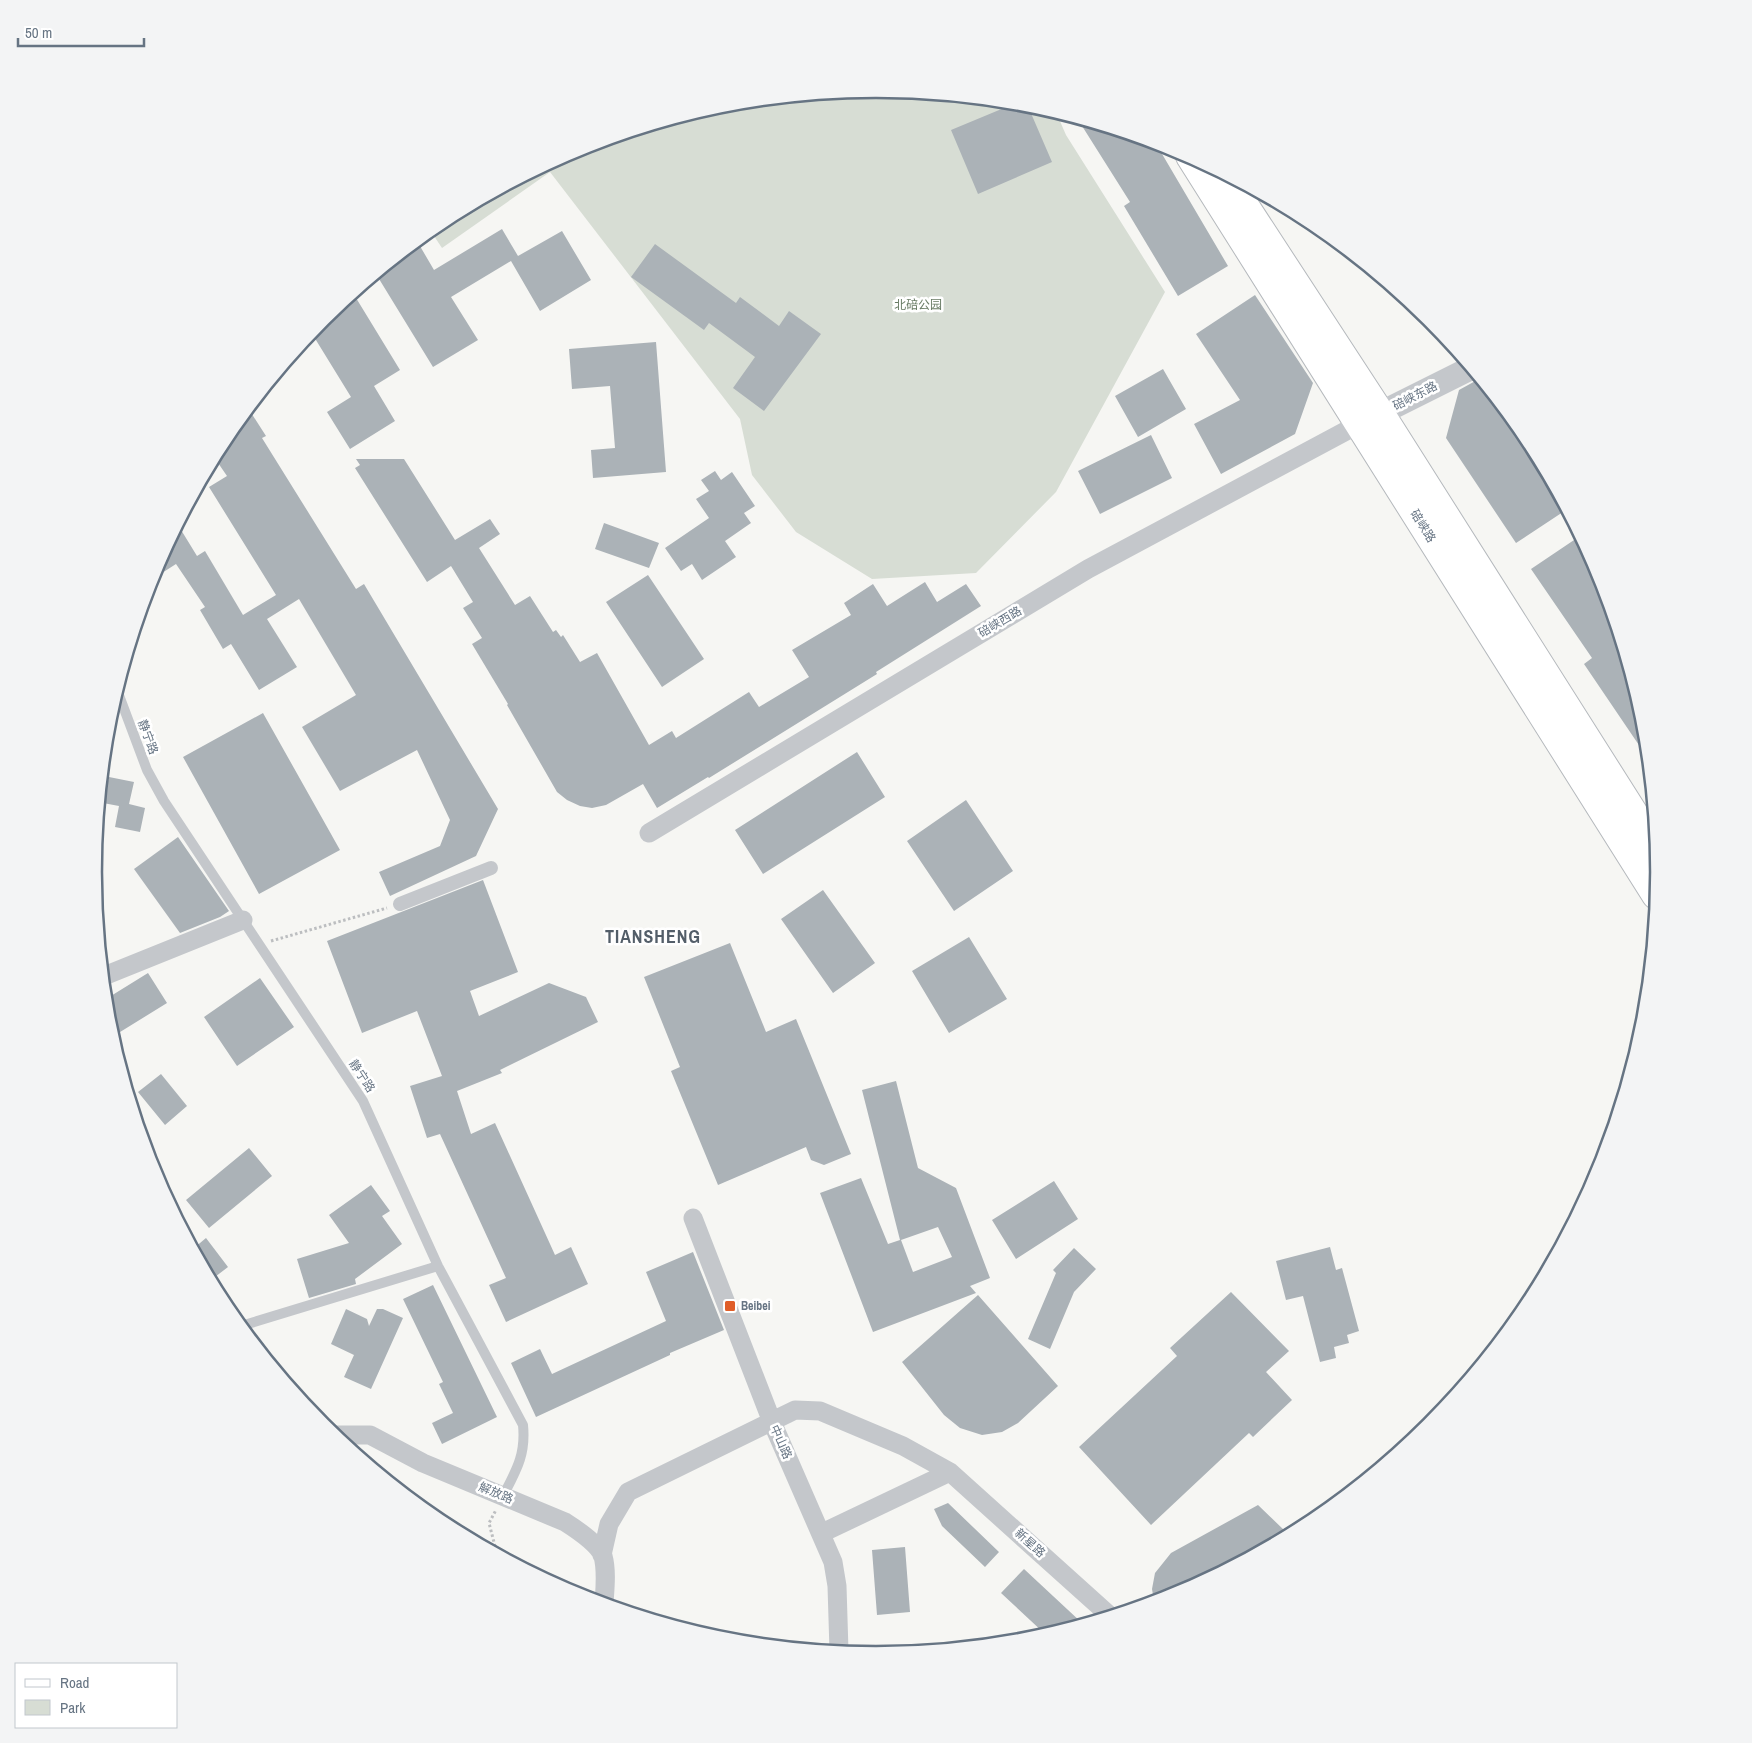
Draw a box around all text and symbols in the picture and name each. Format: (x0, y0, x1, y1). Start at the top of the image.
scale bar (18, 15, 144, 47)
text: 50 m (25, 22, 52, 43)
park label: 北碚公园 (894, 297, 942, 313)
street label: 碚峡东路 (1390, 378, 1440, 414)
street label: 碚峡路 (1407, 506, 1439, 546)
street label: 碚峡西路 (975, 603, 1025, 641)
street label: 静宁路 (134, 717, 162, 757)
district label: TIANSHENG (605, 924, 701, 949)
street label: 静宁路 (345, 1057, 379, 1095)
place label: Beibei (741, 1298, 771, 1314)
marker: Beibei (723, 1299, 737, 1313)
street label: 中山路 (766, 1422, 796, 1462)
street label: 解放路 (476, 1479, 516, 1507)
street label: 新星路 (1011, 1525, 1049, 1561)
legend (15, 1663, 178, 1728)
text: Road (60, 1672, 89, 1693)
text: Park (60, 1697, 86, 1718)

